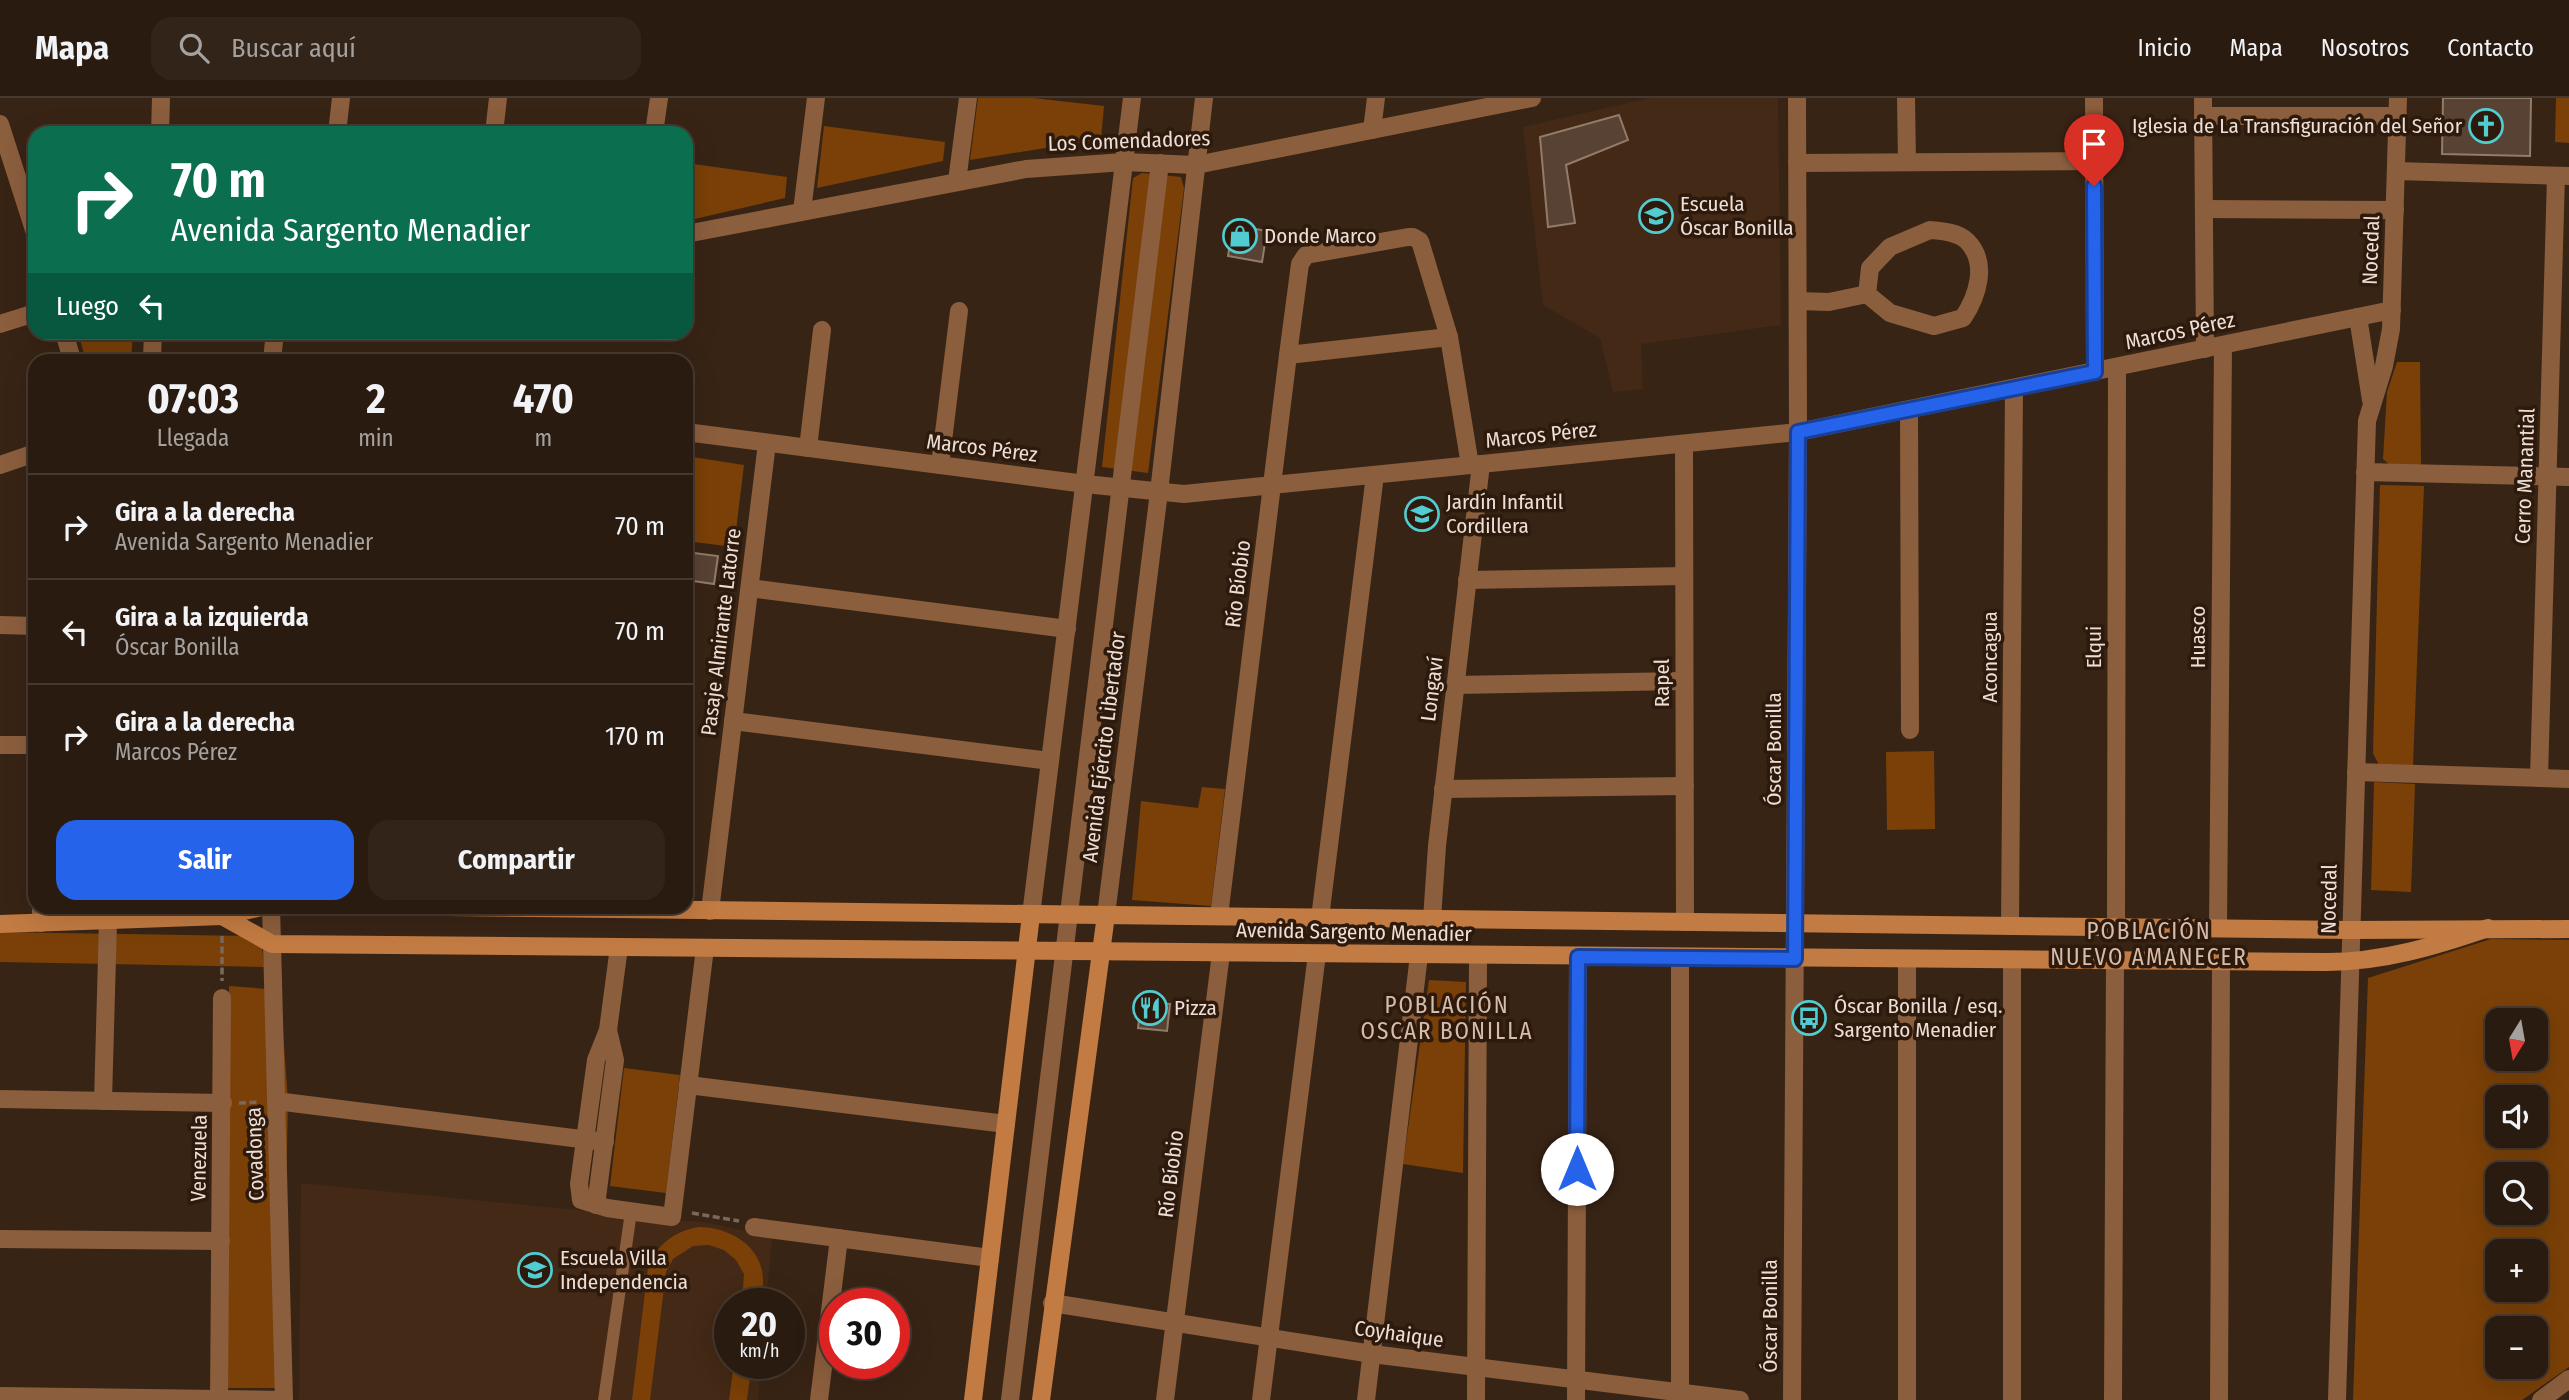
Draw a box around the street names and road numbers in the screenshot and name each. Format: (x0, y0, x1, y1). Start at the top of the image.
street label: Los Comendadores (1047, 125, 1211, 157)
street label: Nocedal (2357, 214, 2385, 285)
street label: Marcos Pérez (2123, 307, 2237, 355)
street label: Cerro Manantial (2510, 407, 2540, 544)
street label: Marcos Pérez (1484, 416, 1598, 454)
street label: Marcos Pérez (925, 428, 1039, 468)
street label: Pasaje Almirante Latorre (695, 527, 747, 737)
street label: Río Bíobio (1220, 539, 1256, 629)
street label: Huasco (2185, 606, 2211, 668)
street label: Aconcagua (1977, 611, 2003, 703)
street label: Elqui (2081, 626, 2107, 668)
street label: Avenida Ejército Libertador (1077, 629, 1131, 864)
street label: Longaví (1415, 655, 1449, 723)
street label: Rapel (1649, 658, 1675, 707)
street label: Óscar Bonilla (1761, 692, 1787, 806)
street label: Nocedal (2315, 864, 2343, 934)
street label: Avenida Sargento Menadier (1236, 917, 1473, 947)
street label: Covadonga (240, 1107, 270, 1201)
street label: Venezuela (185, 1114, 213, 1202)
street label: Río Bíobio (1153, 1129, 1189, 1219)
street label: Óscar Bonilla (1757, 1259, 1783, 1373)
street label: Coyhaique (1353, 1315, 1445, 1353)

